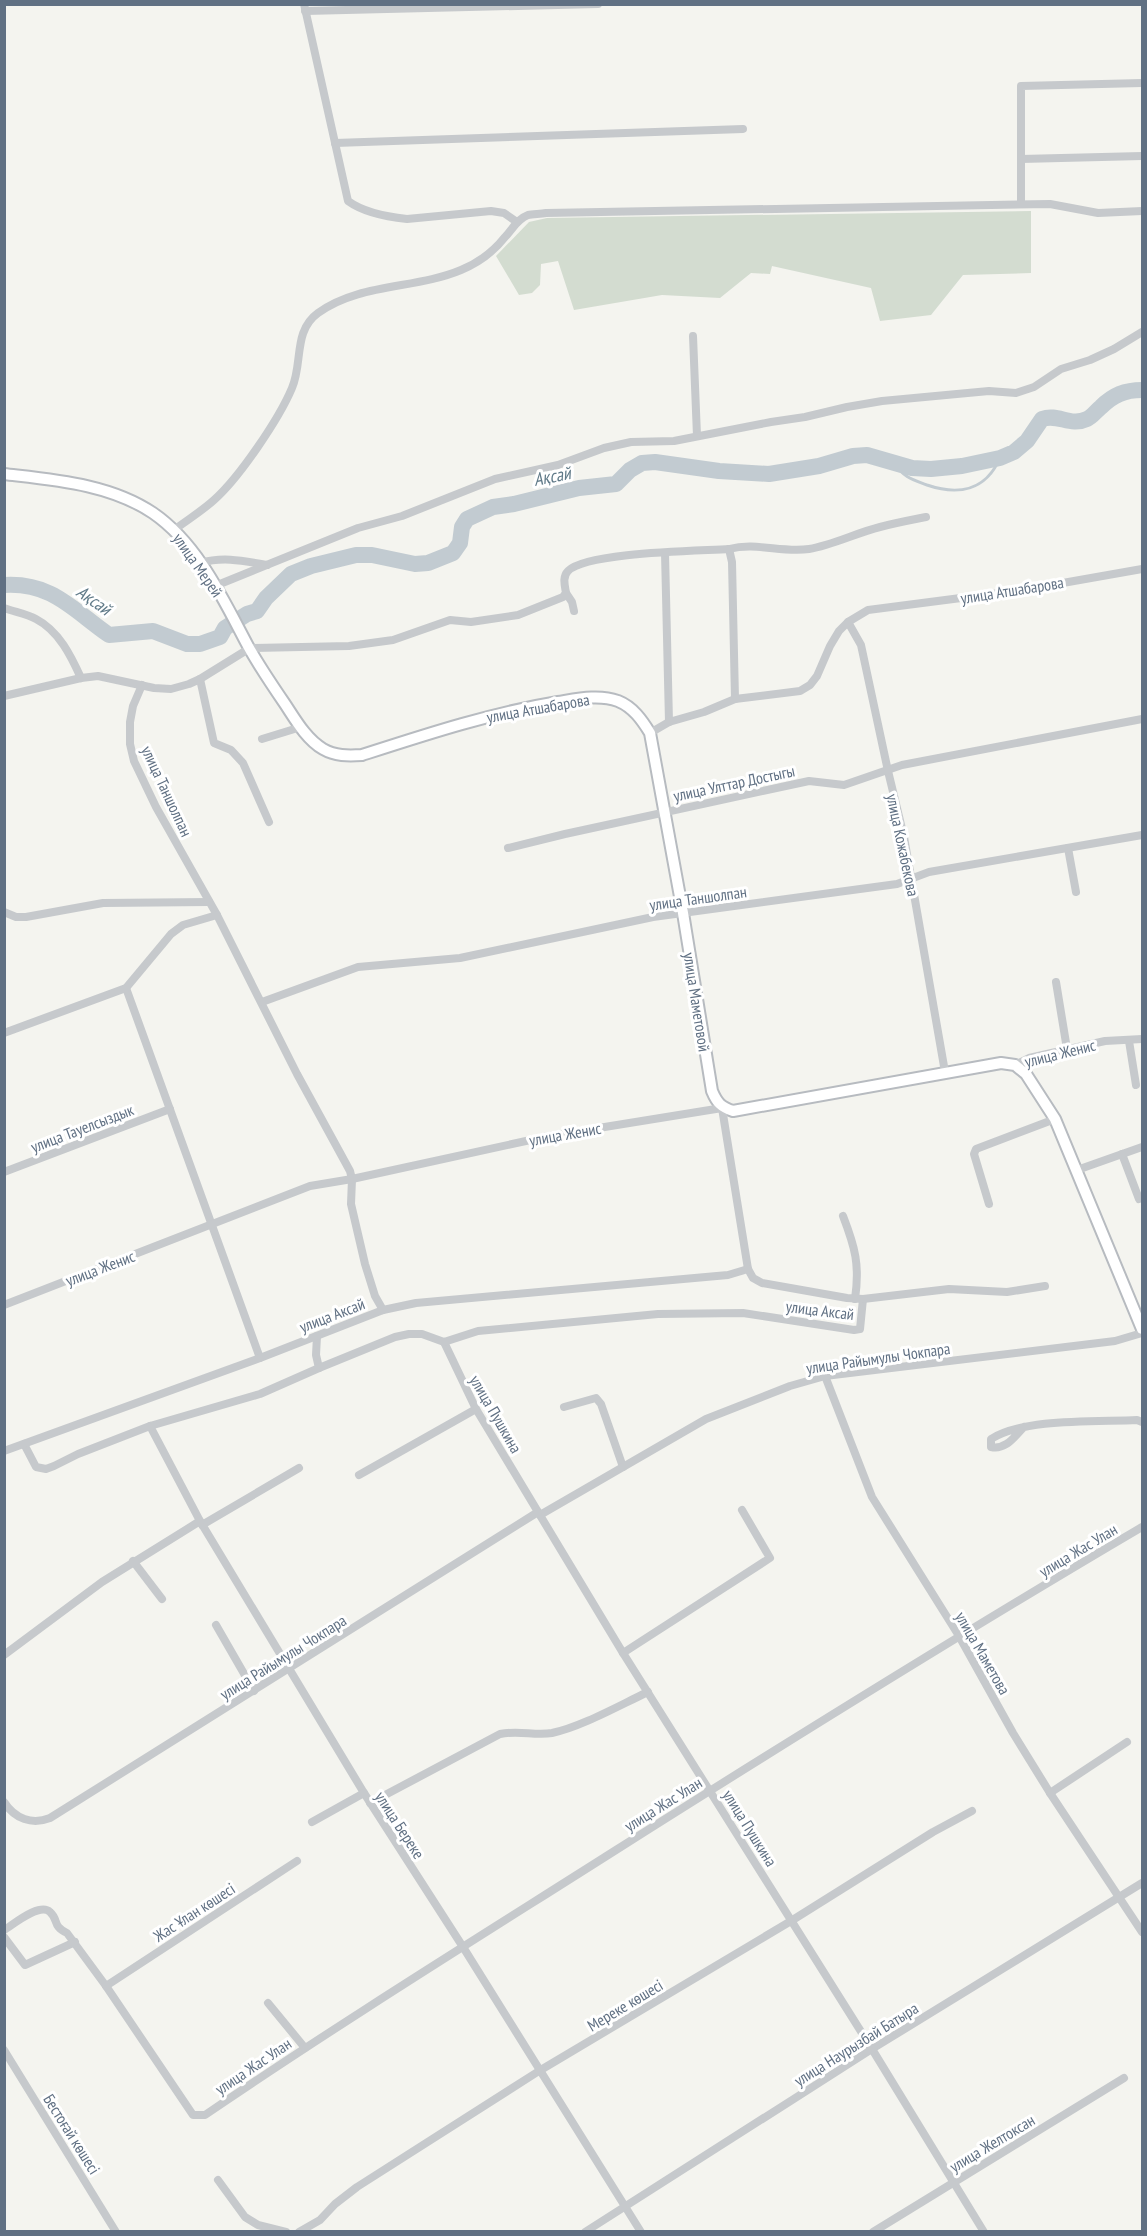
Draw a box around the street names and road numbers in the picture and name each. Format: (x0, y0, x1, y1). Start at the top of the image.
street label: улица Мерей (169, 529, 227, 601)
street label: улица Атшабарова (959, 572, 1065, 608)
street label: улица Атшабарова (485, 689, 591, 727)
street label: улица Таншолпан (137, 742, 197, 840)
street label: улица Улттар Достыгы (671, 760, 797, 806)
street label: улица Кожабекова (882, 792, 924, 898)
street label: улица Таншолпан (648, 881, 748, 915)
street label: улица Маметовой (679, 951, 715, 1053)
street label: улица Женис (1022, 1034, 1098, 1071)
street label: улица Тауелсыздык (28, 1099, 137, 1157)
street label: улица Женис (528, 1118, 603, 1150)
street label: улица Женис (63, 1246, 138, 1290)
street label: улица Аксай (296, 1293, 368, 1337)
street label: улица Аксай (785, 1296, 855, 1324)
street label: улица Райымулы Чокпара (805, 1338, 951, 1378)
street label: улица Пушкина (466, 1371, 526, 1457)
street label: улица Жас Улан (1035, 1519, 1121, 1581)
street label: улица Маметова (951, 1608, 1015, 1698)
street label: улица Райымулы Чокпара (216, 1610, 350, 1704)
street label: улица Жас Улан (621, 1772, 706, 1836)
street label: улица Пушкина (719, 1786, 781, 1870)
street label: улица Береке (371, 1788, 429, 1862)
street label: Жас Ұлан көшесі (149, 1878, 238, 1946)
street label: Мереке көшесі (584, 1975, 666, 2035)
street label: улица Наурызбай Батыра (790, 1998, 922, 2090)
street label: улица Жас Улан (211, 2033, 295, 2099)
street label: Бестоғай көшесі (39, 2090, 105, 2178)
street label: улица Желтоксан (946, 2110, 1038, 2176)

